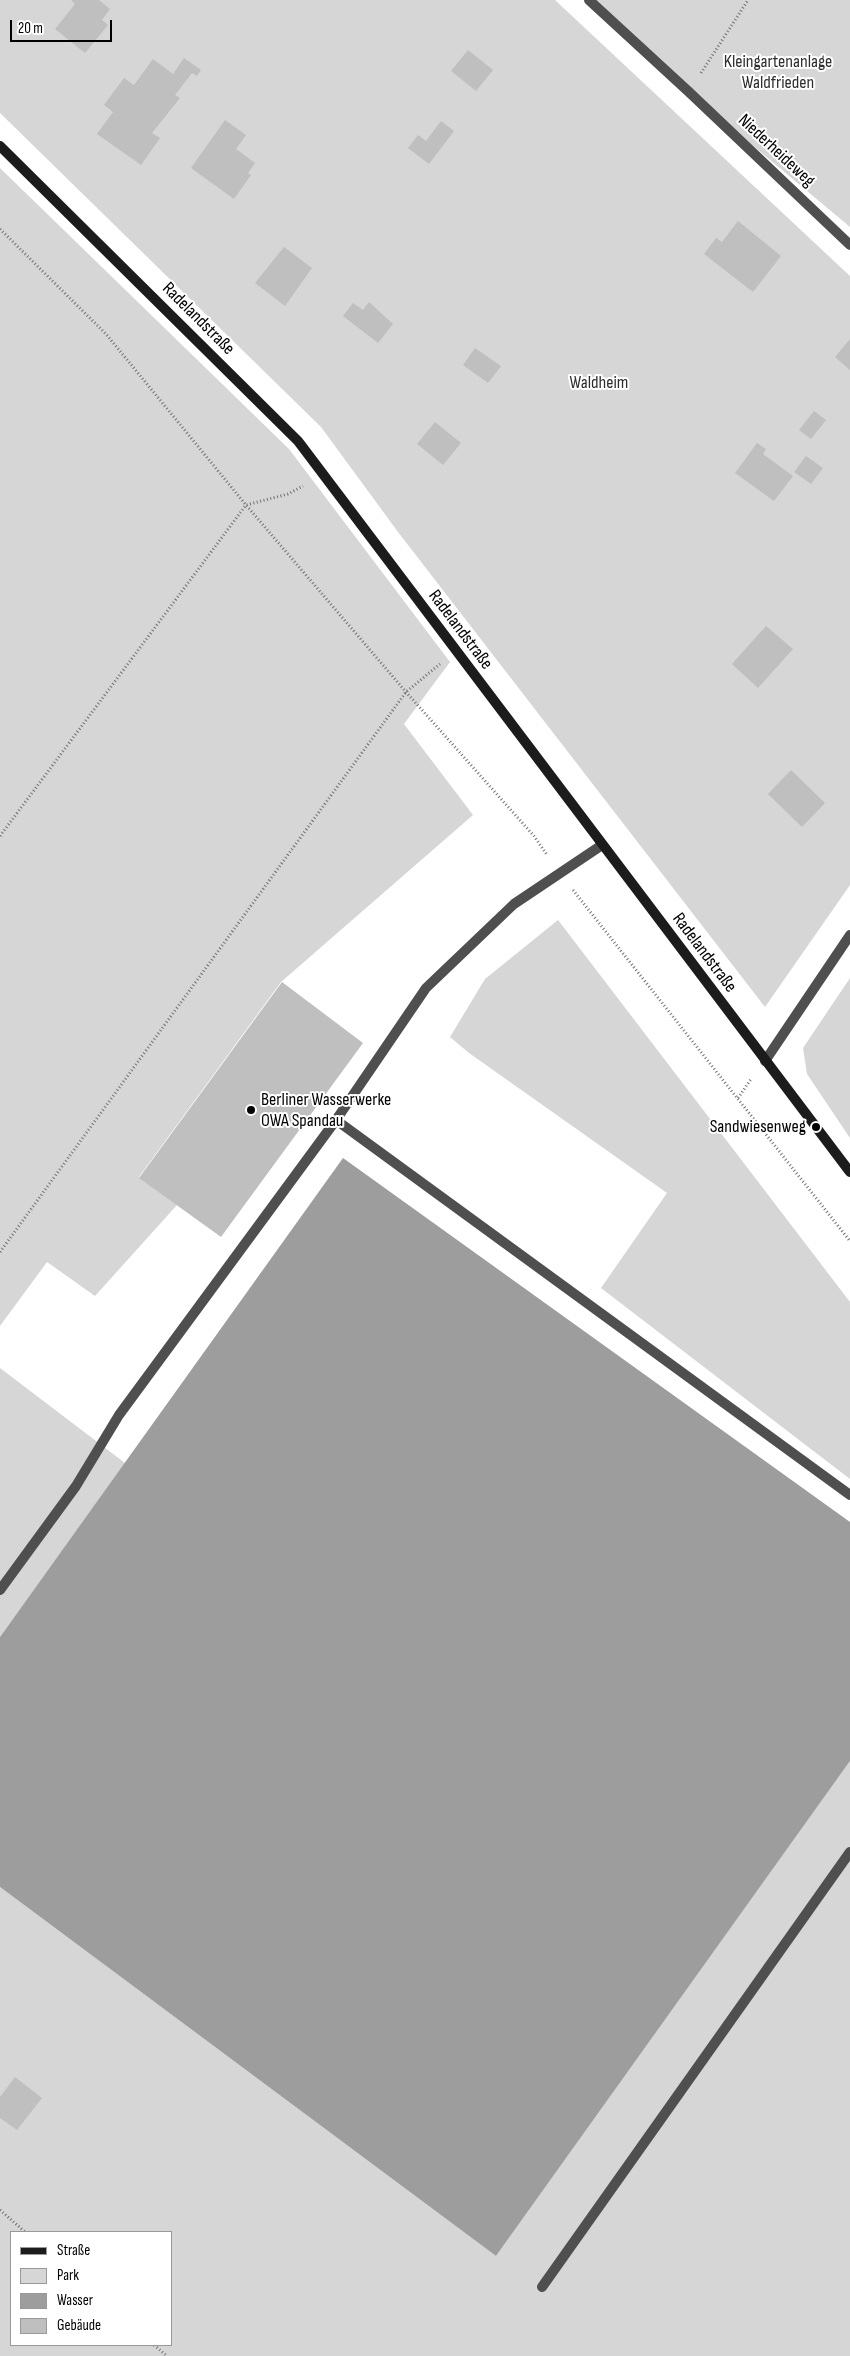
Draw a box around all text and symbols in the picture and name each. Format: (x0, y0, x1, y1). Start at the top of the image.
scale bar (12, 10, 115, 42)
text: 20 m (18, 19, 43, 38)
park label: Kleingartenanlage Waldfrieden (724, 51, 832, 94)
street label: Niederheideweg (733, 110, 819, 192)
street label: Radelandstraße (157, 278, 239, 360)
park label: Waldheim (570, 372, 628, 394)
street label: Radelandstraße (423, 586, 497, 674)
street label: Radelandstraße (667, 909, 741, 997)
place label: Berliner Wasserwerke OWA Spandau (261, 1089, 391, 1132)
marker: Berliner Wasserwerke OWA Spandau (245, 1104, 257, 1116)
place label: Sandwiesenweg (710, 1116, 806, 1138)
marker: Sandwiesenweg (810, 1121, 822, 1133)
legend (10, 2231, 172, 2346)
text: Straße (57, 2241, 90, 2260)
text: Park (57, 2266, 79, 2285)
text: Wasser (57, 2291, 93, 2310)
text: Gebäude (57, 2316, 101, 2335)

